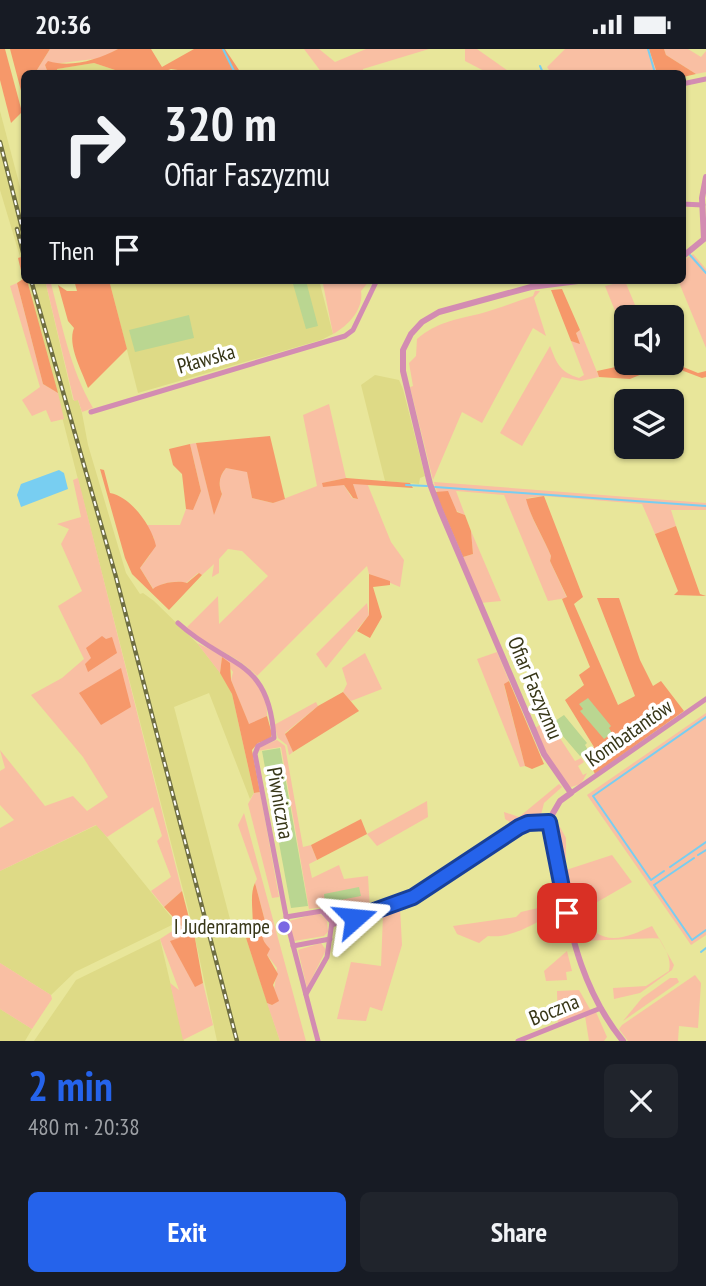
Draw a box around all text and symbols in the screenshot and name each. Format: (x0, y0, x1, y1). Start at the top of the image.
text: 20:36 (35, 8, 91, 41)
text: 320 m (164, 91, 277, 155)
icon: right (49, 98, 140, 189)
text: Ofiar Faszyzmu (164, 153, 330, 195)
icon: arrive (108, 231, 146, 269)
text: Then (49, 234, 94, 267)
map controls (614, 305, 684, 459)
button: sound (614, 305, 684, 375)
street label: Pławska (174, 337, 238, 380)
button: layers (614, 389, 684, 459)
street label: Ofiar Faszyzmu (502, 632, 569, 743)
street label: Kombatantów (580, 692, 678, 772)
street label: Piwniczna (261, 765, 300, 841)
position arrow (318, 881, 392, 955)
pin (537, 883, 597, 943)
icon: arrive (548, 894, 586, 932)
place label: I Judenrampe (174, 913, 270, 940)
marker: I Judenrampe (276, 919, 292, 935)
street label: Boczna (525, 987, 583, 1032)
text: 2 min (28, 1058, 113, 1113)
button: close (604, 1064, 678, 1138)
text: 480 m · 20:38 (28, 1112, 140, 1141)
button: Exit (28, 1192, 346, 1272)
button: Share (360, 1192, 678, 1272)

